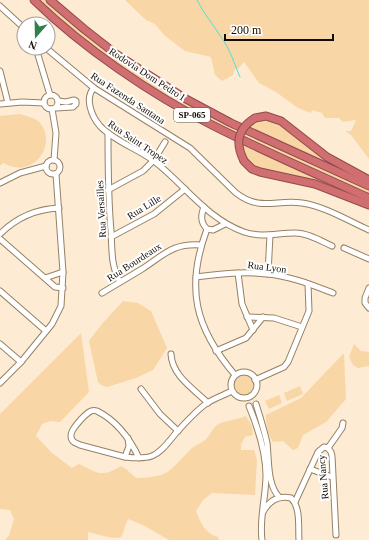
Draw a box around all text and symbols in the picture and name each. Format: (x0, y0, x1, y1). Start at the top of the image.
north arrow (16, 16, 56, 56)
scale bar (225, 16, 333, 42)
text: 200 m (231, 23, 262, 37)
text: N (27, 38, 38, 52)
street label: Rodovia Dom Pedro I (107, 45, 187, 103)
street label: Rua Fazenda Santana (89, 70, 168, 126)
road number: SP-065 (174, 108, 210, 122)
street label: Rua Saint Tropez (106, 118, 170, 166)
street label: Rua Versailles (94, 180, 108, 238)
street label: Rua Lille (125, 192, 163, 222)
street label: Rua Bourdeaux (105, 240, 163, 284)
street label: Rua Lyon (247, 259, 287, 275)
street label: Rua Nancy (316, 454, 330, 500)

